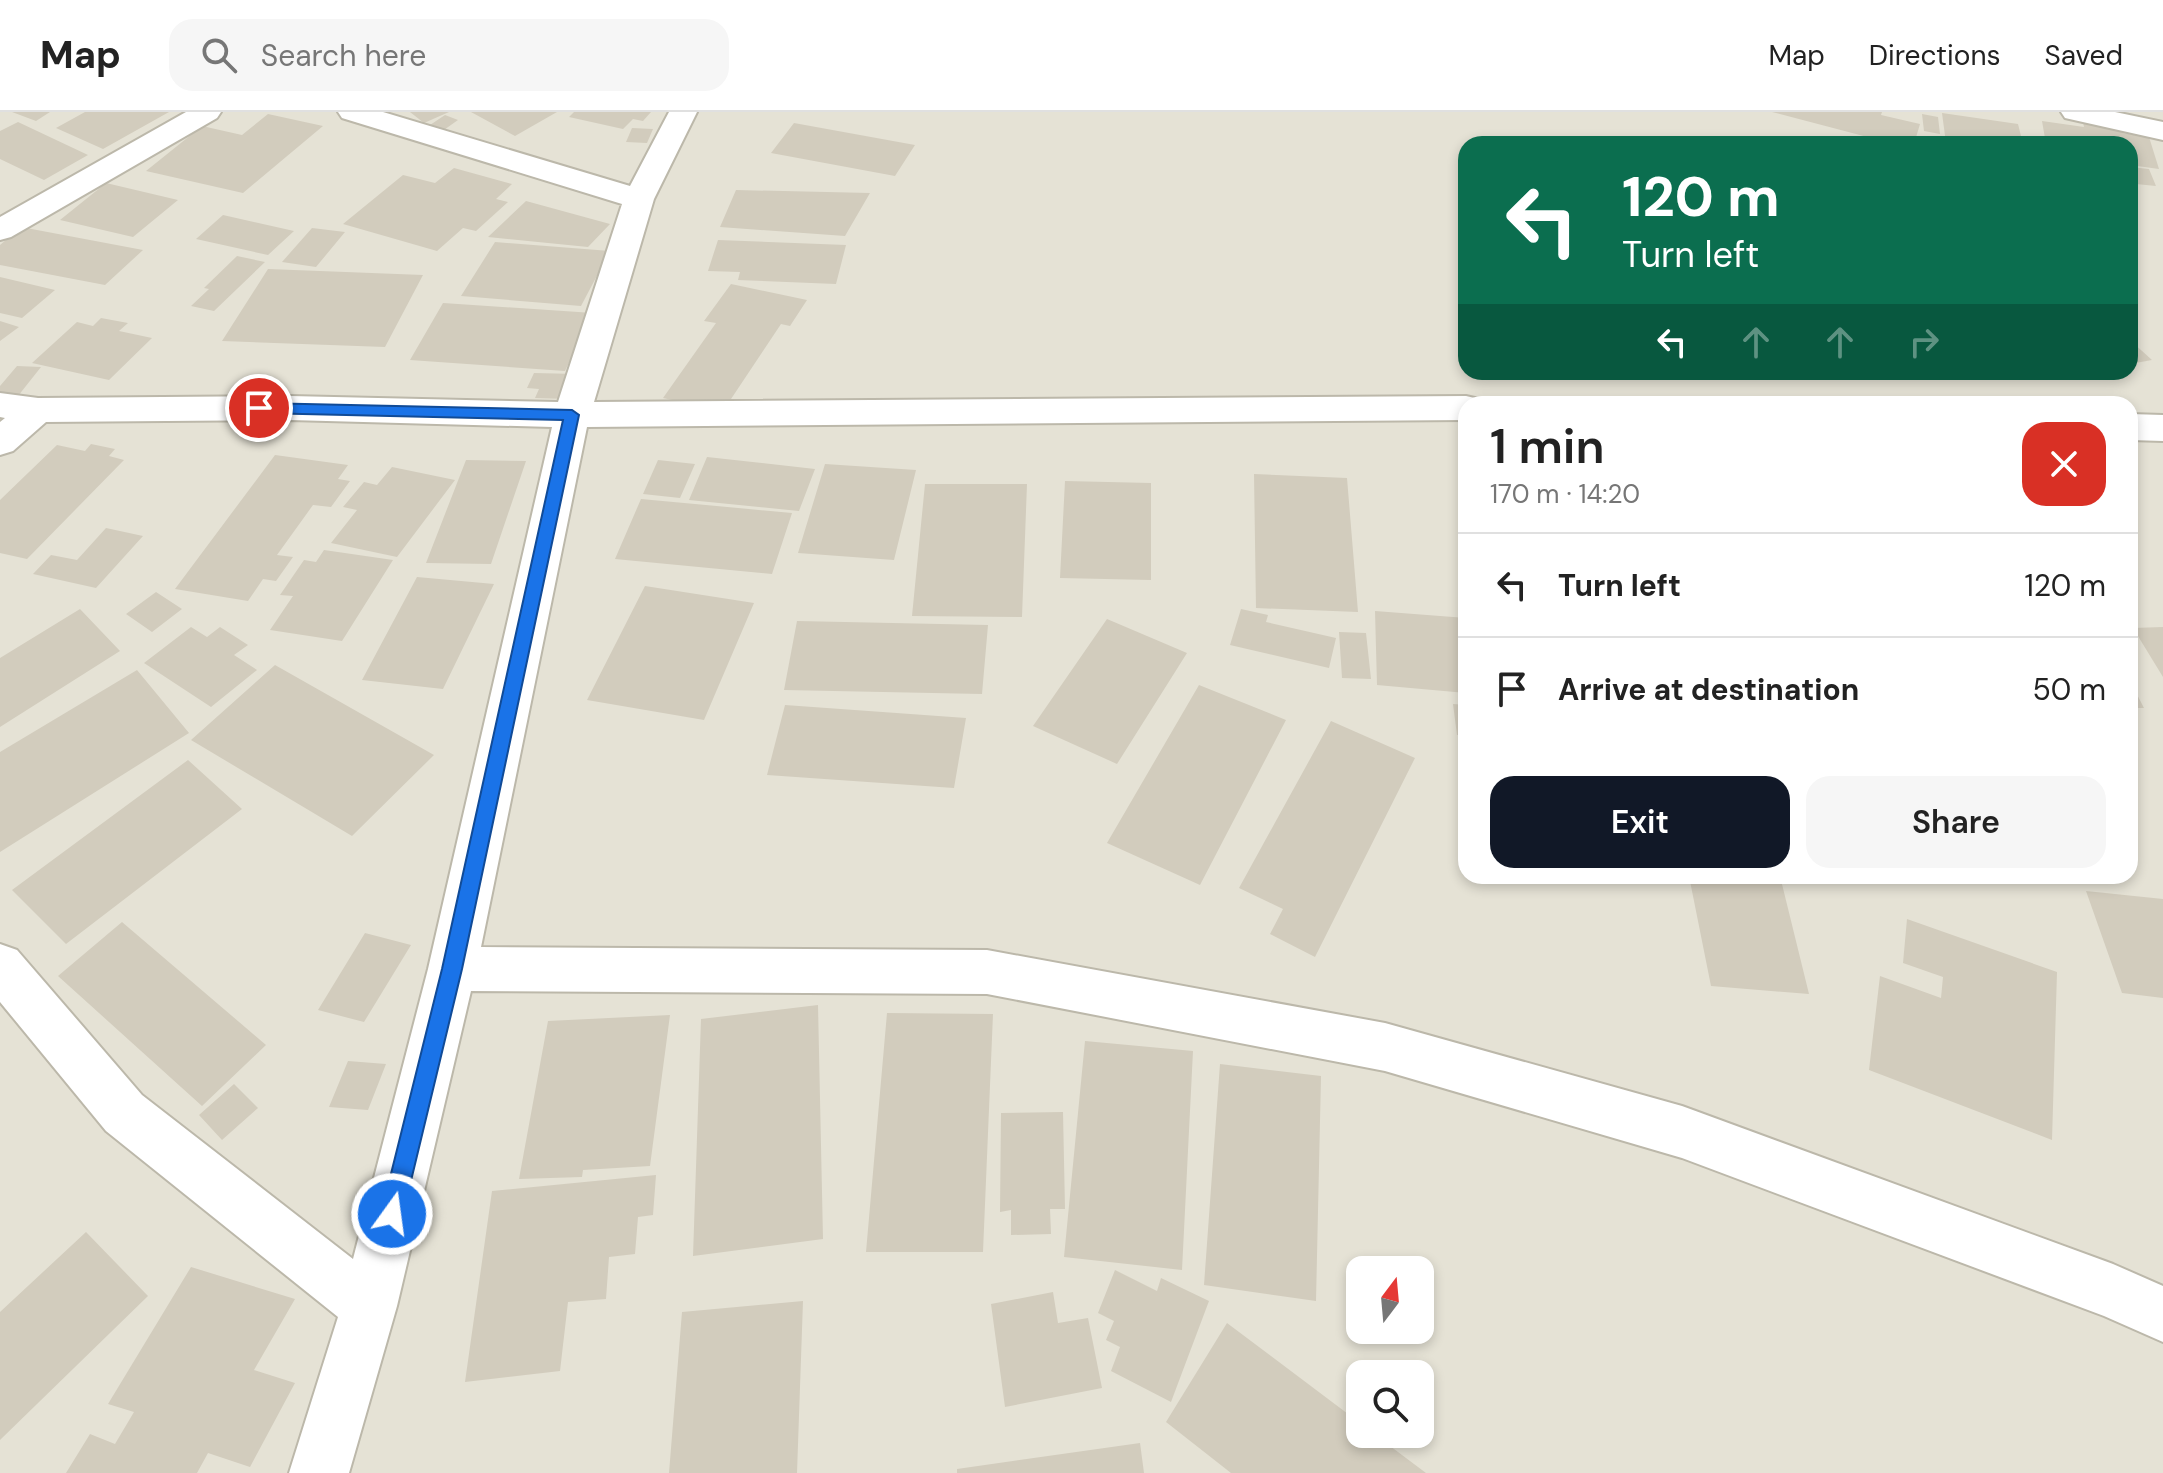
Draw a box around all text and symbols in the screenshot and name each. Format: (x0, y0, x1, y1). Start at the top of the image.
search box (169, 19, 729, 91)
text: Map (40, 30, 121, 80)
icon: search (197, 33, 241, 77)
text: Search here (261, 36, 426, 75)
text: Map (1768, 37, 1825, 74)
text: Directions (1869, 37, 2001, 74)
text: Saved (2045, 37, 2123, 74)
text: 120 m (1622, 160, 1780, 233)
icon: left (1490, 168, 1594, 272)
text: Turn left (1622, 231, 1759, 278)
icon: left (1650, 320, 1694, 364)
icon: ahead (1734, 320, 1778, 364)
icon: ahead (1818, 320, 1862, 364)
icon: right (1902, 320, 1946, 364)
pin (225, 374, 293, 442)
icon: arrive (237, 386, 281, 430)
text: 1 min (1490, 415, 1605, 478)
button: close (2022, 422, 2106, 506)
text: 170 m · 14:20 (1490, 477, 1640, 511)
icon: left (1490, 563, 1534, 607)
text: Turn left (1558, 566, 1681, 605)
text: 120 m (2024, 566, 2106, 605)
icon: arrive (1490, 667, 1534, 711)
text: Arrive at destination (1558, 670, 1859, 709)
text: 50 m (2032, 670, 2106, 709)
button: Exit (1490, 776, 1790, 868)
button: Share (1806, 776, 2106, 868)
position arrow (350, 1172, 434, 1256)
north arrow (1346, 1256, 1434, 1344)
map controls (1346, 1256, 1434, 1448)
button: search (1346, 1360, 1434, 1448)

